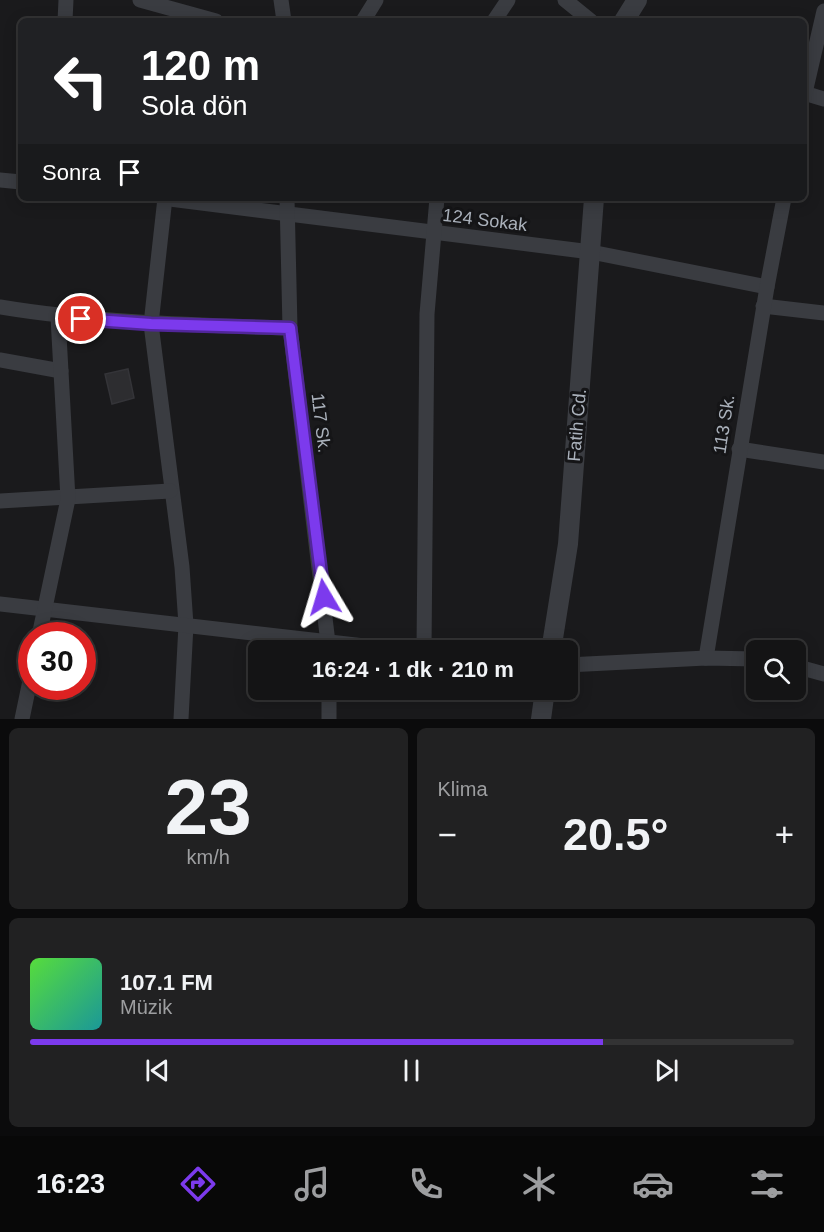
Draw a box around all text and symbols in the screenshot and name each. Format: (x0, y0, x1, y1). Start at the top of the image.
icon: left (42, 42, 120, 120)
text: 120 m (141, 42, 260, 89)
text: Sola dön (141, 91, 248, 121)
icon: arrive (113, 156, 146, 189)
text: Sonra (42, 160, 101, 185)
street label: 124 Sokak (442, 205, 529, 235)
pin (55, 293, 106, 344)
icon: arrive (64, 302, 97, 335)
street label: Fatih Cd. (564, 388, 590, 462)
street label: 117 Sk. (307, 392, 335, 454)
street label: 113 Sk. (709, 393, 739, 455)
position arrow (292, 565, 356, 629)
speed limit sign: 30 (18, 622, 96, 700)
map controls (746, 640, 806, 700)
button: search (746, 640, 806, 700)
text: 16:24 · 1 dk · 210 m (312, 657, 514, 682)
text: 23 (165, 763, 252, 851)
text: Klima (438, 778, 488, 800)
text: 20.5° (563, 809, 669, 860)
text: − (438, 816, 457, 853)
text: + (775, 816, 794, 853)
text: km/h (187, 846, 230, 868)
text: 107.1 FM (120, 970, 213, 995)
text: Müzik (120, 996, 172, 1018)
icon: previous (141, 1054, 174, 1087)
icon: pause (395, 1054, 428, 1087)
icon: next (650, 1054, 683, 1087)
icon: directions (177, 1163, 219, 1205)
icon: music (291, 1163, 333, 1205)
icon: phone (405, 1163, 447, 1205)
icon: climate (518, 1163, 560, 1205)
icon: car (632, 1163, 674, 1205)
icon: filters (746, 1163, 788, 1205)
text: 16:23 (36, 1169, 105, 1199)

